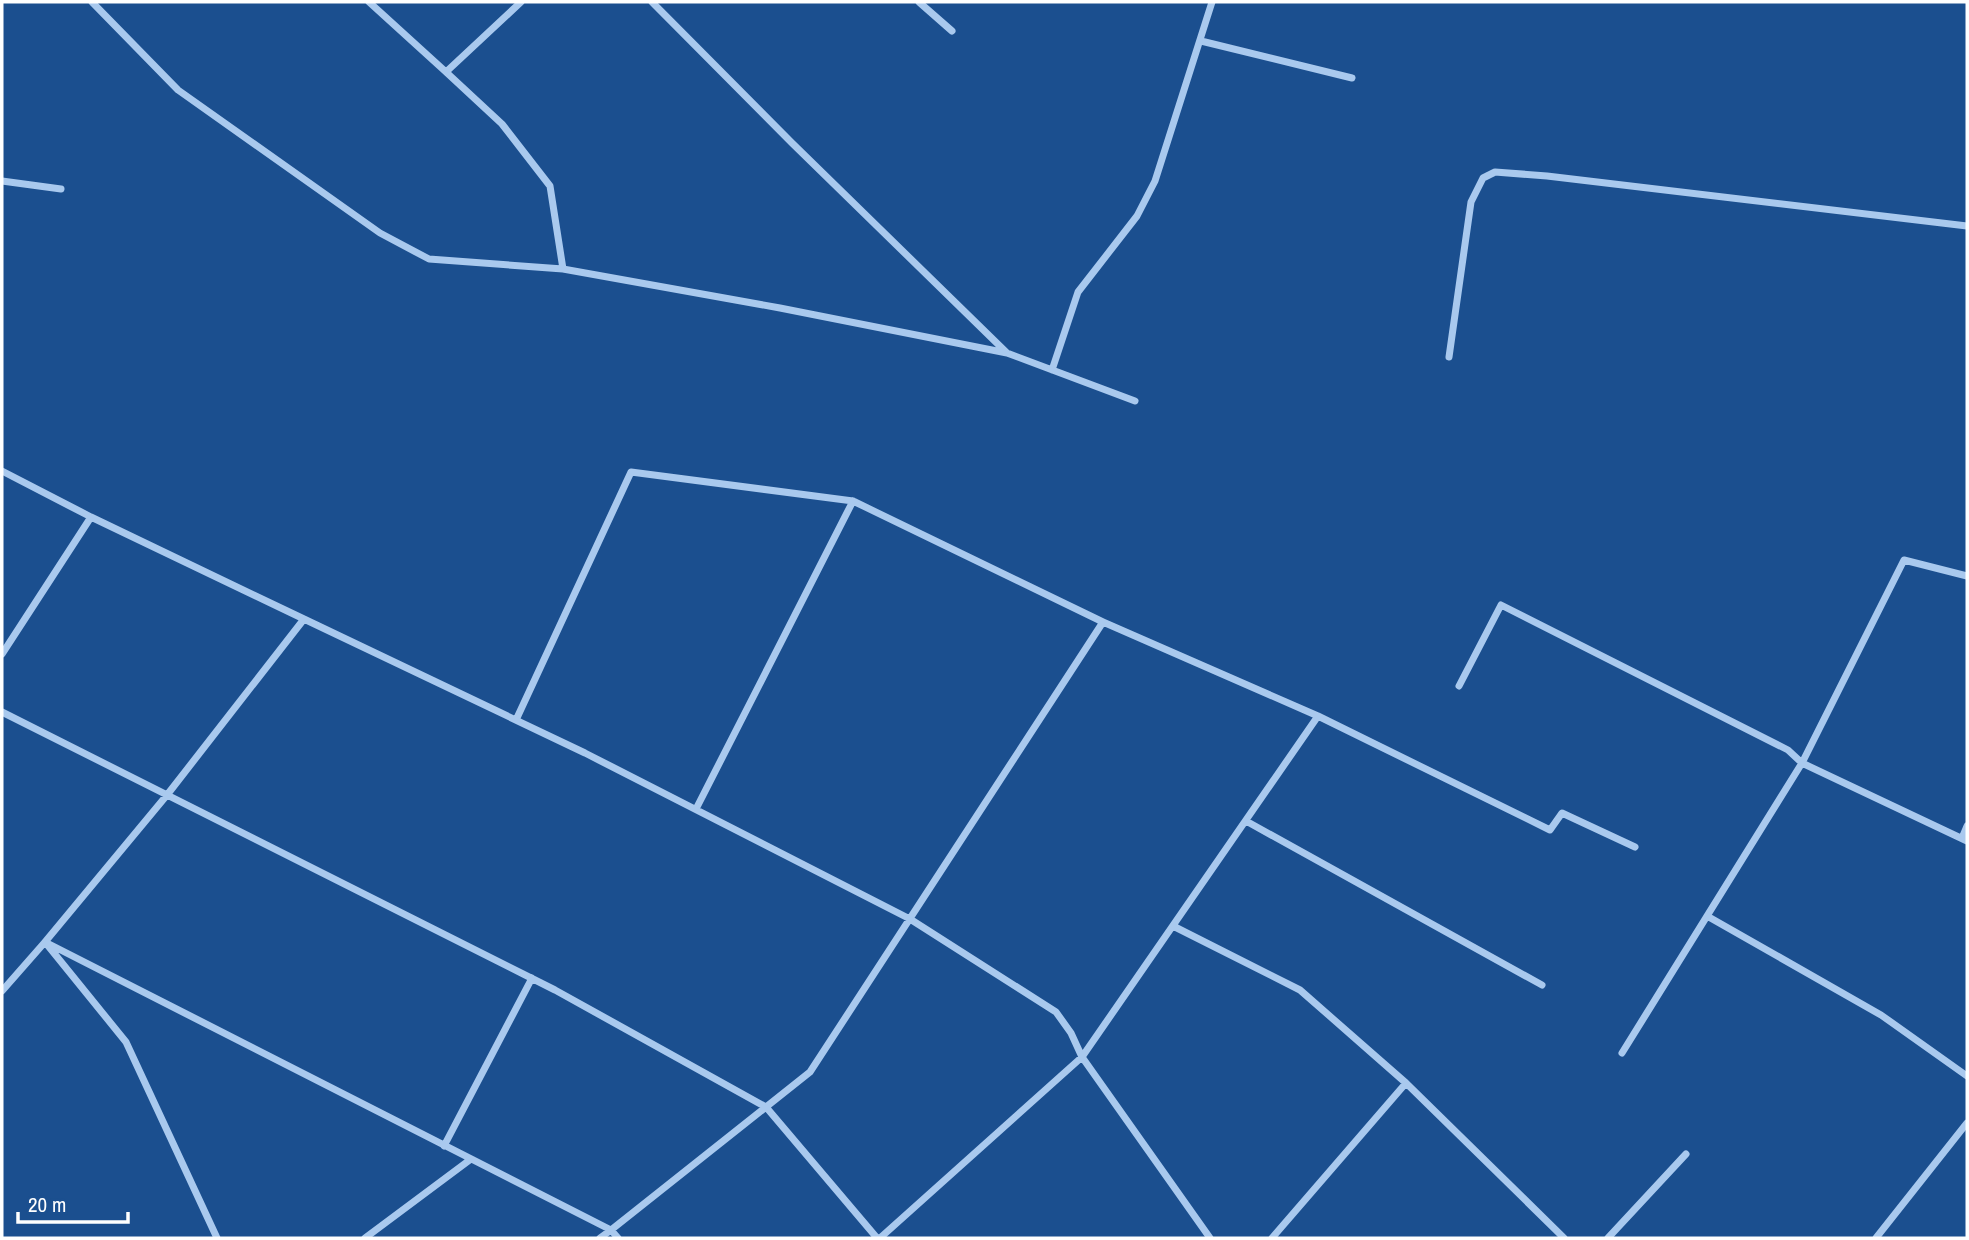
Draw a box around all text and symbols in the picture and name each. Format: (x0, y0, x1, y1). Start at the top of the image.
scale bar (18, 1180, 128, 1224)
text: 20 m (28, 1190, 66, 1219)

